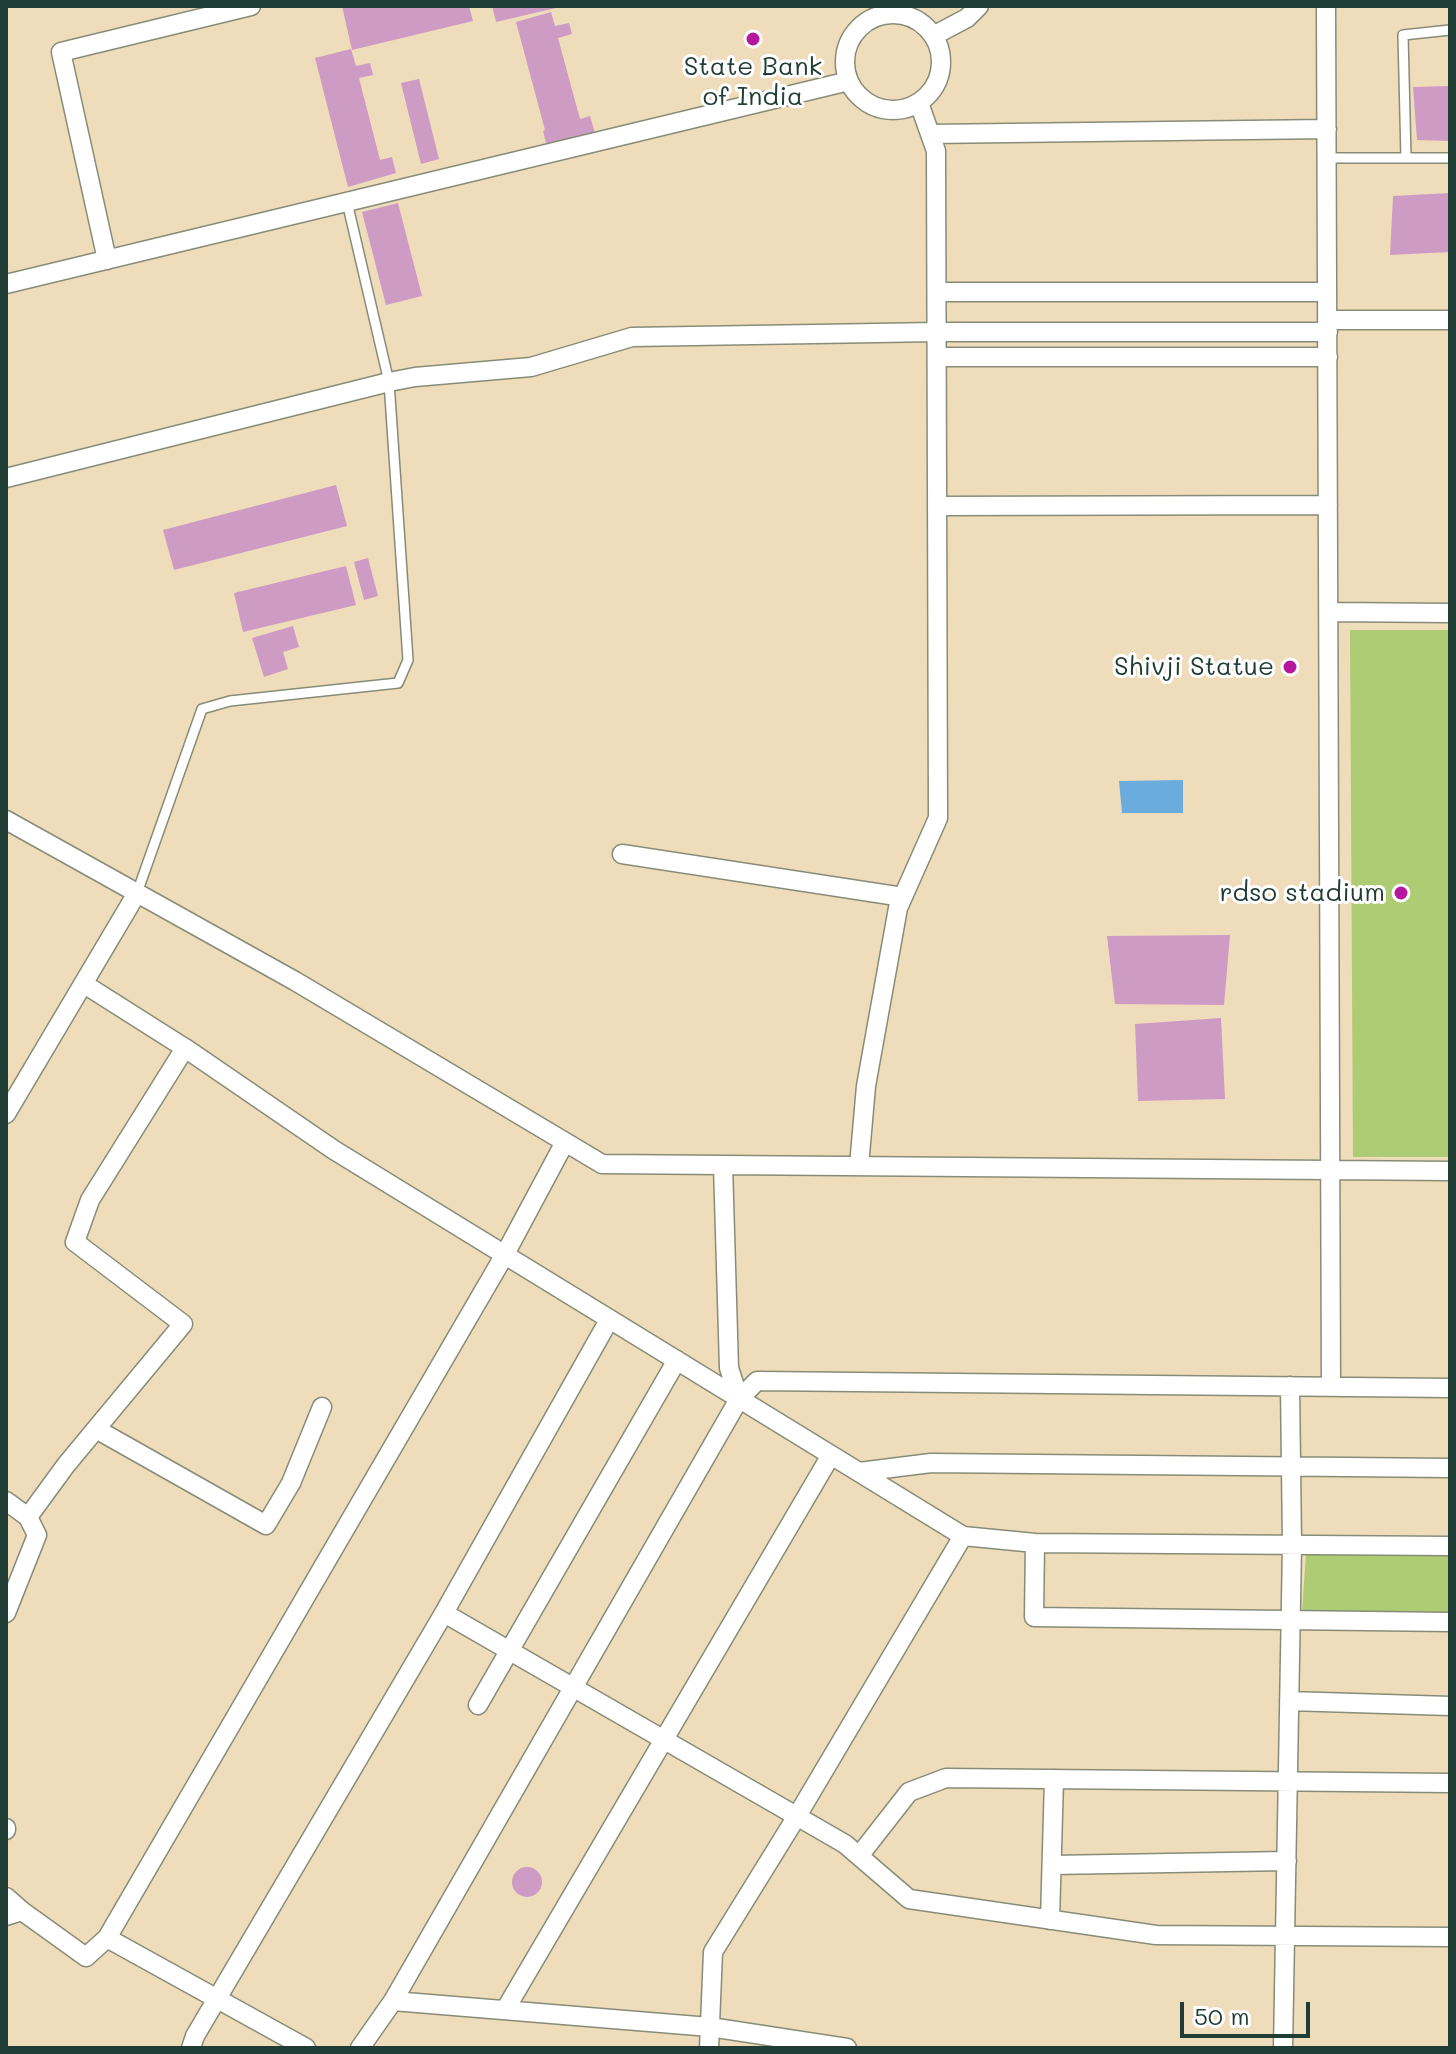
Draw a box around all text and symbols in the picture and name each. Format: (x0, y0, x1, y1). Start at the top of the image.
marker: State Bank of India (744, 30, 762, 48)
place label: State Bank of India (684, 51, 822, 112)
place label: Shivji Statue (1114, 651, 1274, 683)
marker: Shivji Statue (1281, 658, 1299, 676)
place label: rdso stadium (1219, 877, 1385, 909)
marker: rdso stadium (1392, 884, 1410, 902)
scale bar (1184, 1986, 1314, 2036)
text: 50 m (1194, 2000, 1250, 2031)

